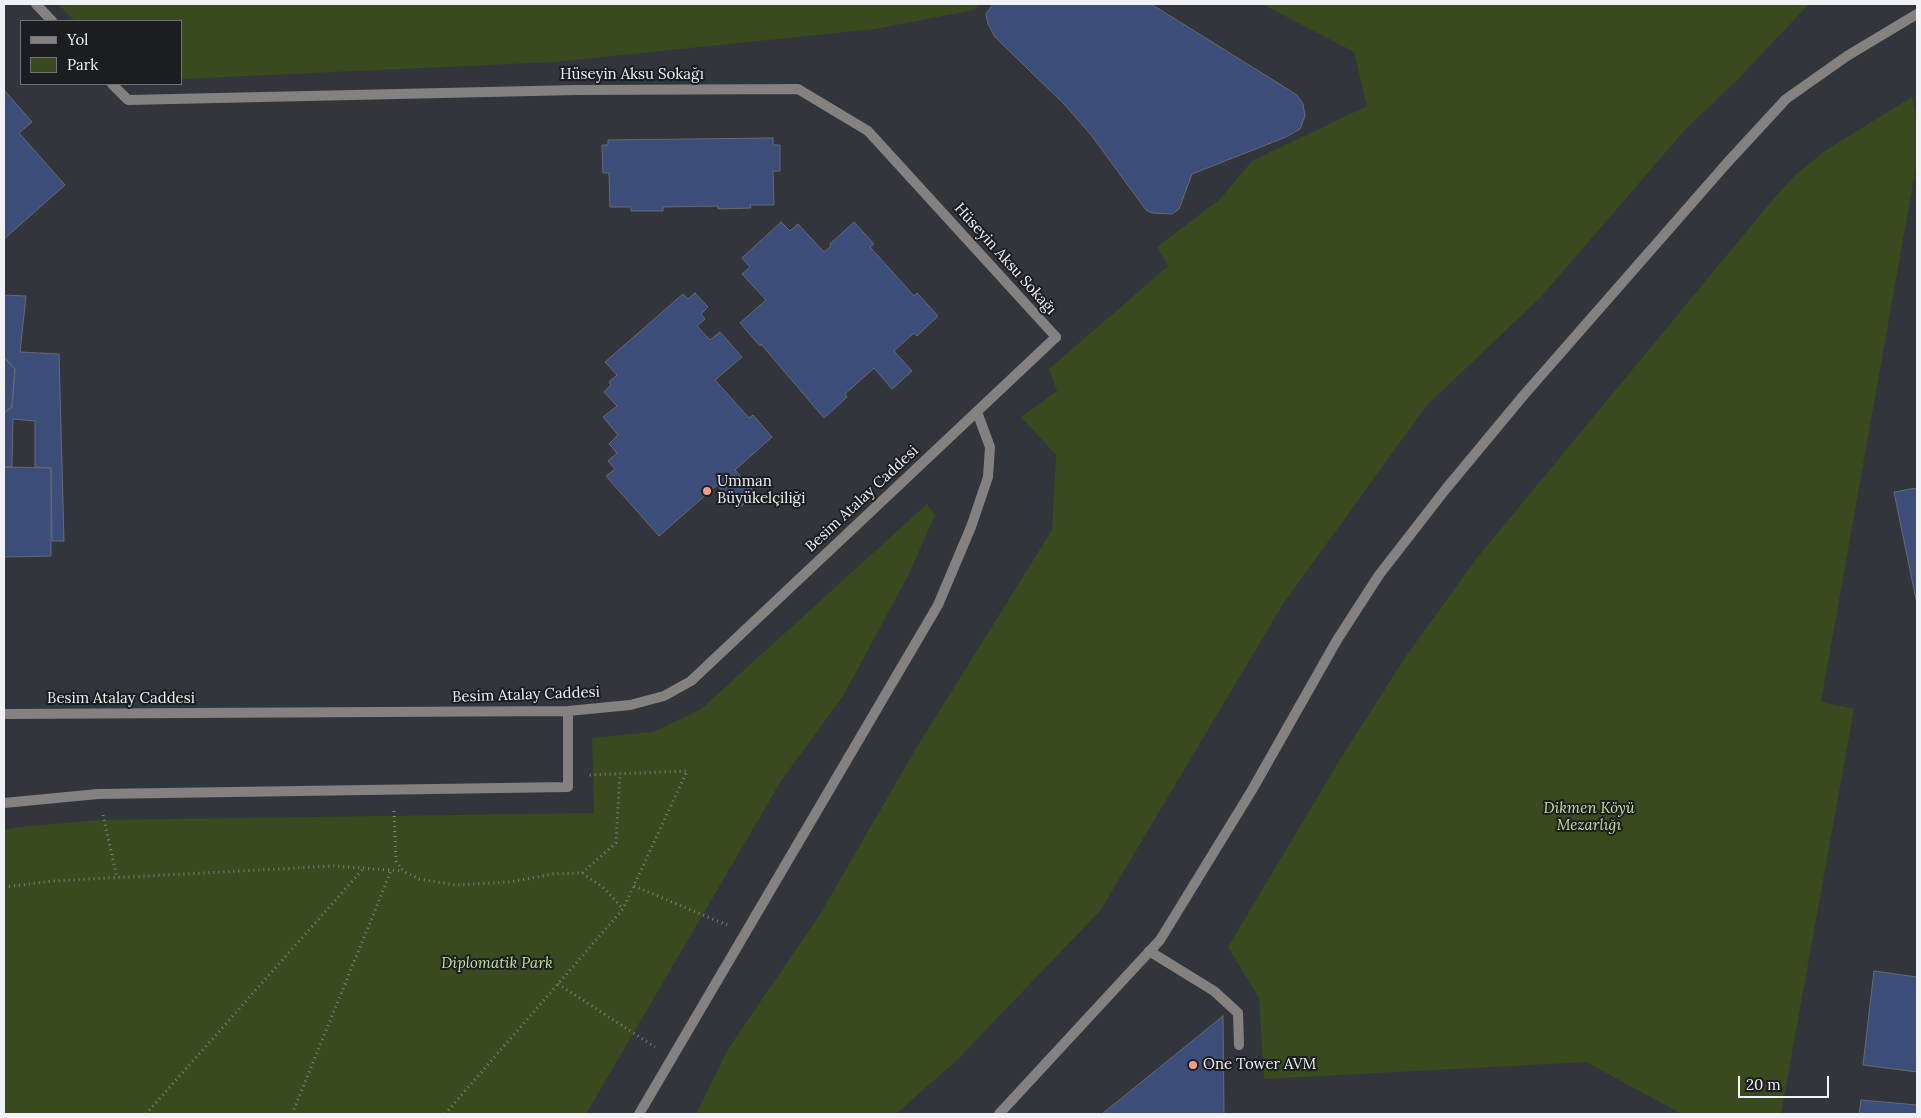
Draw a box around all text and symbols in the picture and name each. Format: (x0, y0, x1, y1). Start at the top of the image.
legend (20, 20, 182, 85)
text: Yol (67, 30, 88, 49)
text: Park (67, 55, 98, 74)
street label: Hüseyin Aksu Sokağı (560, 66, 704, 84)
street label: Hüseyin Aksu Sokağı (950, 200, 1060, 318)
street label: Besim Atalay Caddesi (802, 442, 922, 556)
place label: Umman Büyükelçiliği (717, 473, 805, 508)
marker: Umman Büyükelçiliği (701, 485, 713, 497)
street label: Besim Atalay Caddesi (452, 683, 600, 707)
street label: Besim Atalay Caddesi (47, 690, 195, 708)
park label: Dikmen Köyü Mezarlığı (1543, 800, 1635, 835)
park label: Diplomatik Park (441, 955, 553, 973)
place label: One Tower AVM (1203, 1056, 1316, 1074)
marker: One Tower AVM (1187, 1059, 1199, 1071)
scale bar (1741, 1066, 1832, 1098)
text: 20 m (1746, 1075, 1781, 1094)

